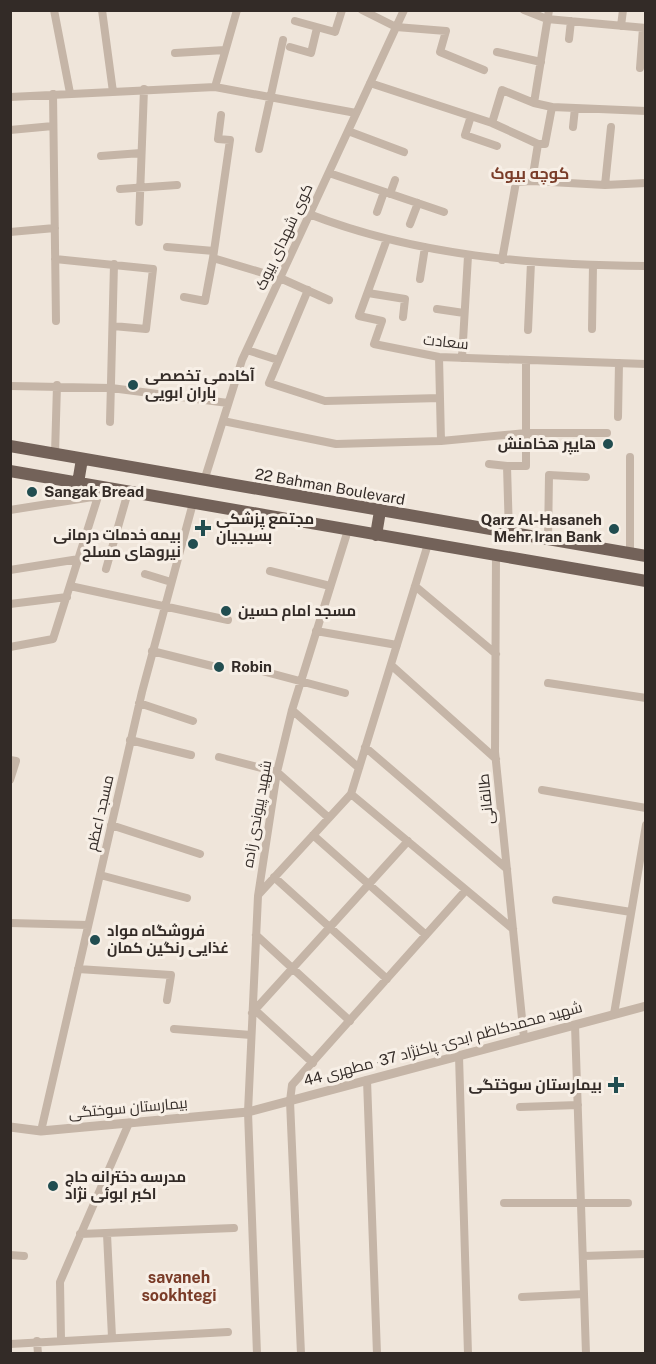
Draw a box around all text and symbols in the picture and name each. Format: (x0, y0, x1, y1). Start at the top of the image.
district label: کوچه بیوک (491, 164, 569, 185)
street label: کوی شهدای بیوک (251, 181, 317, 294)
street label: سعادت (423, 331, 470, 352)
place label: آکادمی تخصصی باران ابویی (145, 367, 255, 402)
marker: آکادمی تخصصی باران ابویی (126, 378, 140, 392)
place label: هایپر هخامنش (498, 435, 596, 455)
marker: هایپر هخامنش (601, 437, 615, 451)
street label: 22 Bahman Boulevard (254, 465, 407, 508)
place label: Sangak Bread (44, 483, 144, 500)
marker: Sangak Bread (25, 485, 39, 499)
place label: مجتمع پزشکی بسیجیان (216, 510, 314, 545)
place label: Qarz Al-Hasaneh Mehr Iran Bank (481, 511, 602, 545)
marker: مجتمع پزشکی بسیجیان (194, 519, 212, 537)
marker: Qarz Al-Hasaneh Mehr Iran Bank (607, 522, 621, 536)
place label: بیمه خدمات درمانی نیروهای مسلح (53, 526, 181, 562)
marker: بیمه خدمات درمانی نیروهای مسلح (186, 537, 200, 551)
place label: مسجد امام حسین (238, 602, 356, 621)
marker: مسجد امام حسین (219, 604, 233, 618)
place label: Robin (231, 658, 272, 675)
marker: Robin (212, 660, 226, 674)
street label: شهید پیوندی زاده (239, 759, 276, 869)
street label: مسجد اعظم (83, 773, 118, 853)
street label: طالقانی (474, 773, 499, 825)
place label: فروشگاه مواد غذایی رنگین کمان (107, 922, 229, 957)
marker: فروشگاه مواد غذایی رنگین کمان (88, 933, 102, 947)
street label: شهید محمدکاظم ابدی- پاکنژاد 37- مطهری 44 (302, 998, 585, 1091)
place label: بیمارستان سوختگی (469, 1076, 602, 1094)
marker: بیمارستان سوختگی (607, 1076, 625, 1094)
street label: بیمارستان سوختگی (68, 1094, 188, 1123)
place label: مدرسه دخترانه حاج اکبر ابوئی نژاد (65, 1168, 186, 1203)
marker: مدرسه دخترانه حاج اکبر ابوئی نژاد (46, 1179, 60, 1193)
district label: savaneh sookhtegi (141, 1268, 217, 1305)

